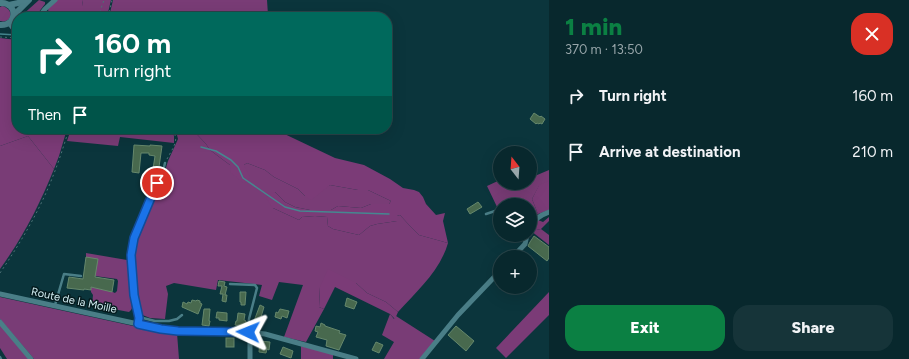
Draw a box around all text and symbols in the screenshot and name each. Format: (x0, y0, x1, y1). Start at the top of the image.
text: 1 min (565, 12, 622, 41)
button: close (851, 13, 893, 55)
text: 160 m (94, 26, 171, 60)
icon: right (28, 28, 80, 80)
text: 370 m · 13:50 (565, 42, 643, 57)
text: Turn right (94, 60, 171, 82)
icon: right (565, 85, 587, 107)
text: Turn right (599, 87, 667, 105)
text: 160 m (852, 87, 893, 105)
icon: arrive (69, 104, 91, 126)
text: Then (28, 106, 61, 124)
icon: arrive (565, 141, 587, 163)
text: Arrive at destination (599, 143, 740, 161)
text: 210 m (852, 143, 893, 161)
north arrow (493, 146, 537, 190)
map controls (493, 146, 537, 294)
pin (140, 166, 174, 200)
icon: arrive (146, 172, 168, 194)
button: layers (493, 198, 537, 242)
button: + (493, 250, 537, 294)
street label: Route de la Moille (30, 285, 118, 316)
button: Exit (565, 305, 725, 351)
button: Share (733, 305, 893, 351)
position arrow (227, 311, 269, 353)

